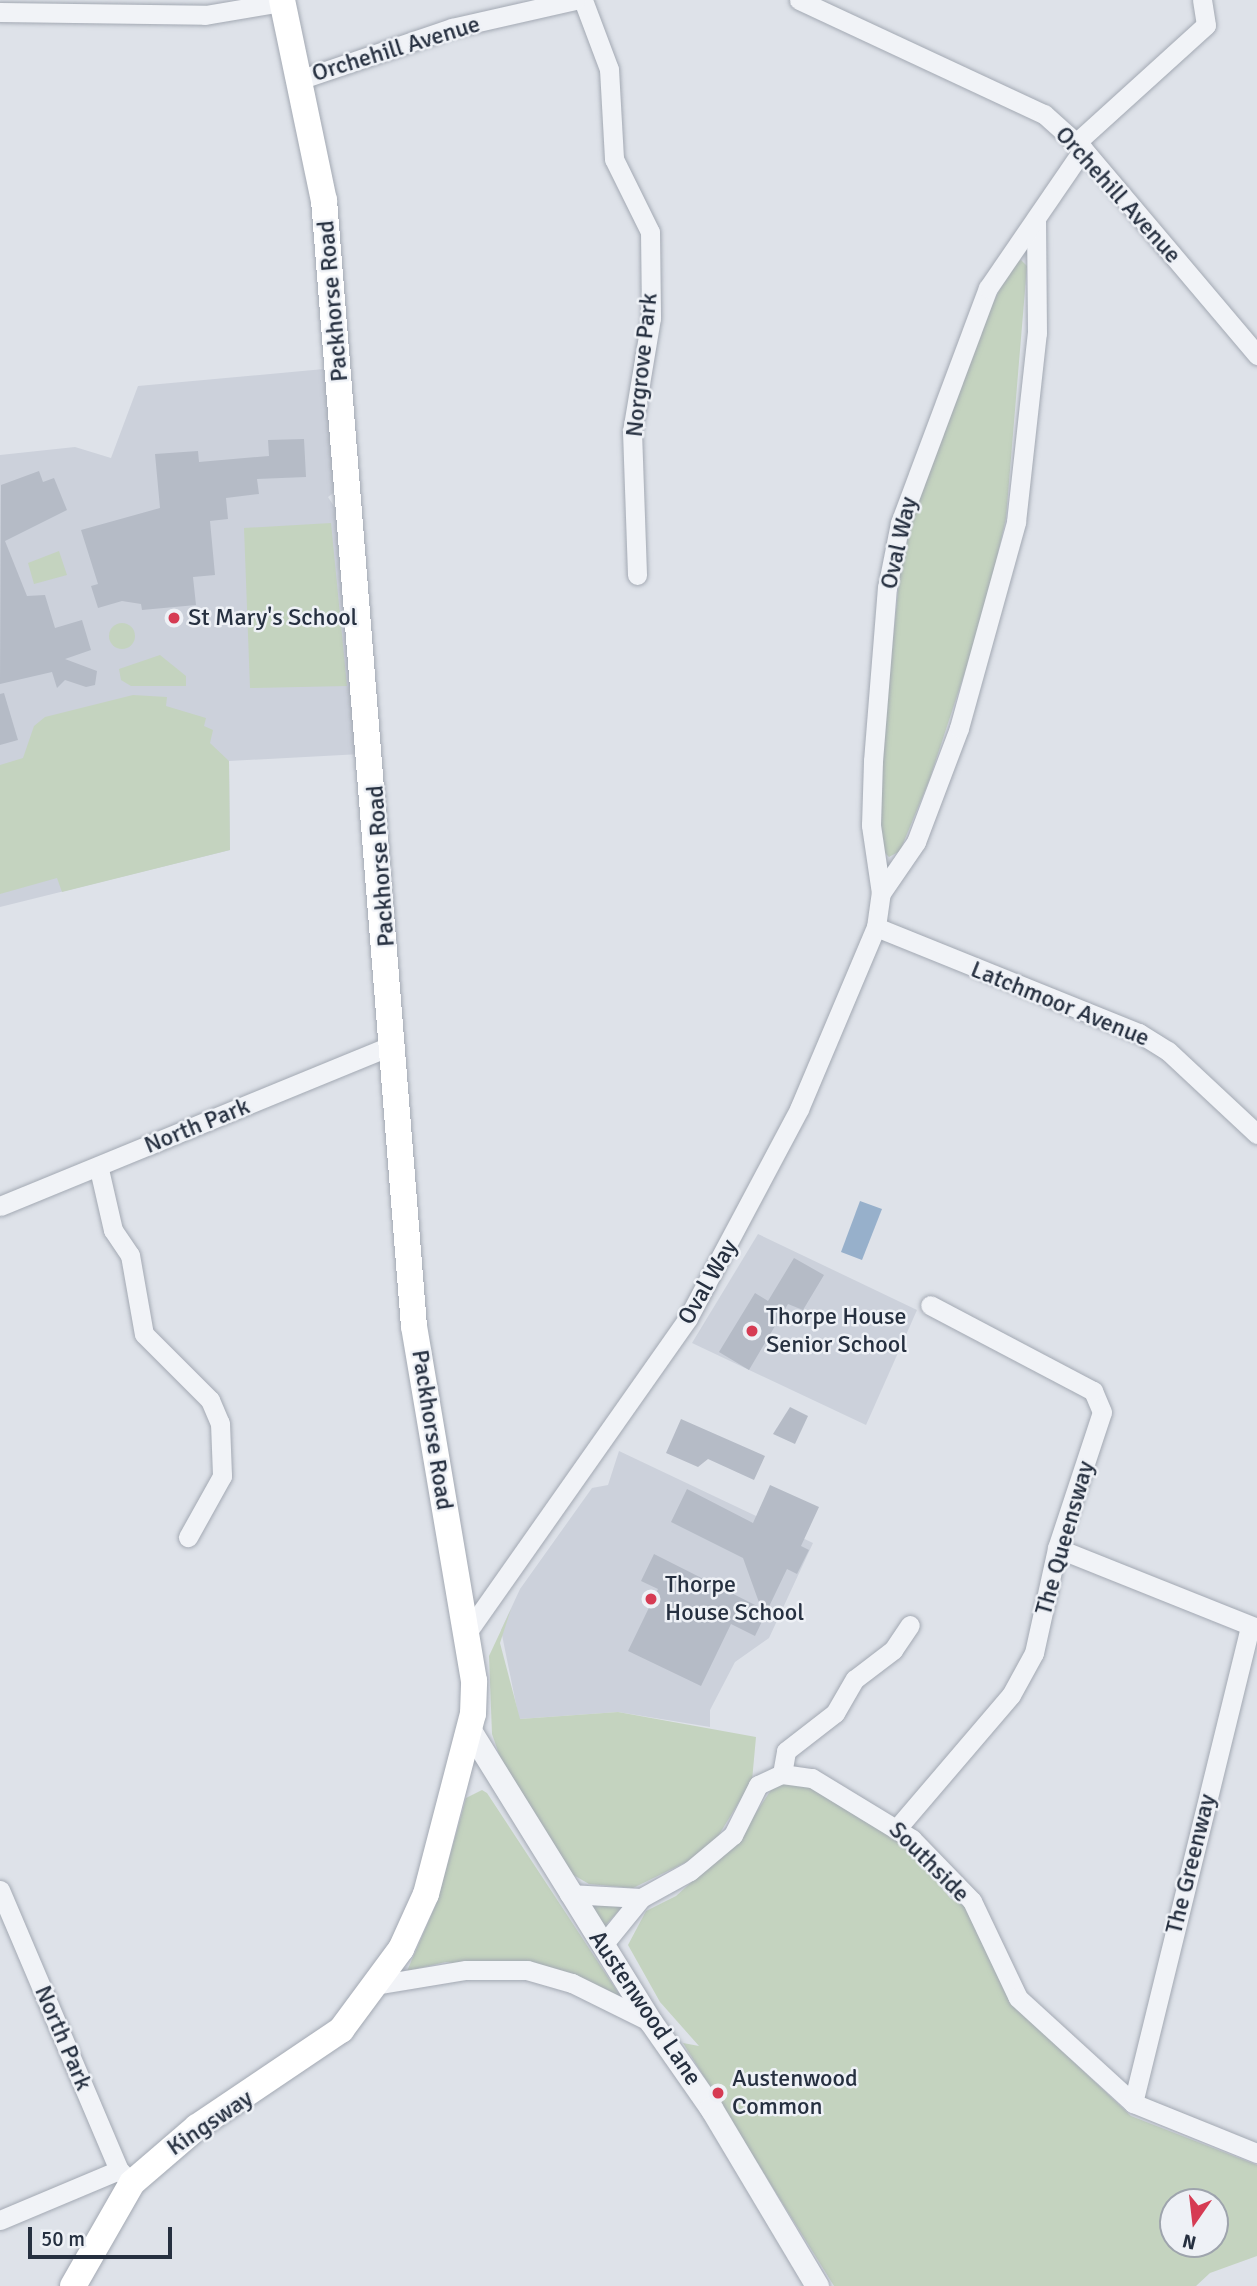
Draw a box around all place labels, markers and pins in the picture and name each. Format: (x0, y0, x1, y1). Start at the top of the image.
place label: St Mary's School (188, 604, 358, 632)
marker: St Mary's School (166, 610, 182, 626)
place label: Thorpe House Senior School (766, 1303, 907, 1359)
marker: Thorpe House Senior School (744, 1323, 760, 1339)
place label: Thorpe House School (665, 1571, 804, 1627)
marker: Thorpe House School (643, 1591, 659, 1607)
place label: Austenwood Common (732, 2065, 858, 2121)
marker: Austenwood Common (710, 2085, 726, 2101)

